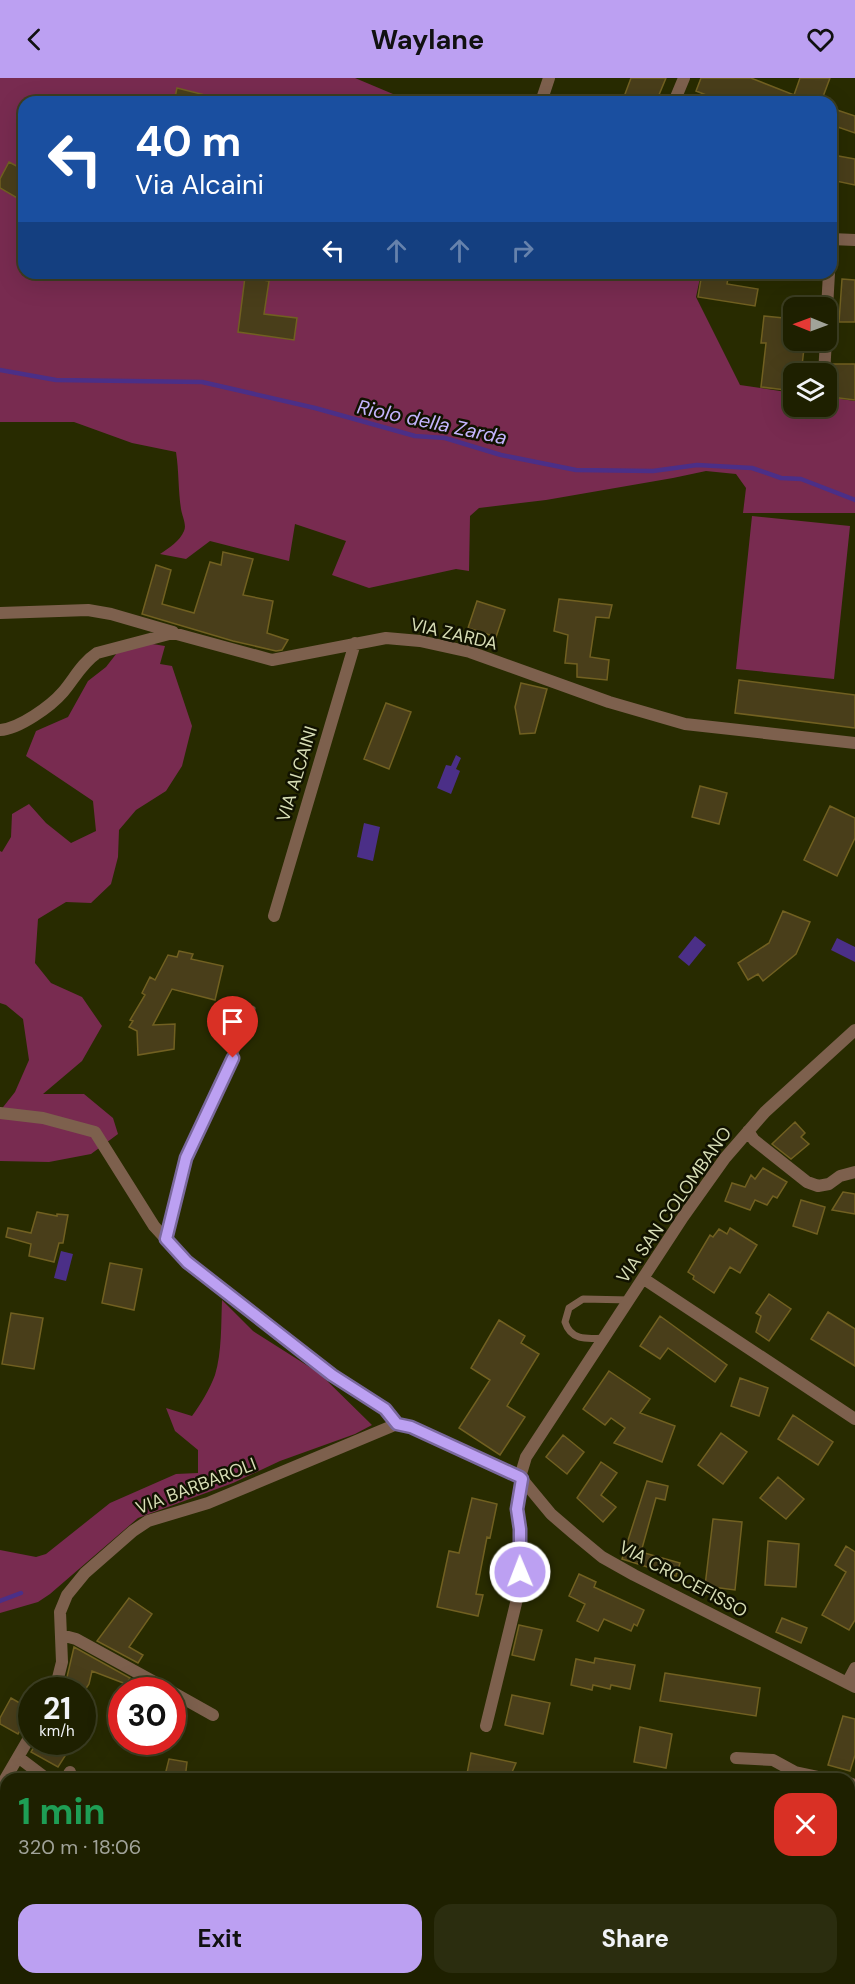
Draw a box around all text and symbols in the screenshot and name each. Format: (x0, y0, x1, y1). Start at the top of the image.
text: Waylane (371, 22, 484, 57)
icon: back (18, 23, 51, 56)
icon: heart (804, 23, 837, 56)
text: 40 m (135, 114, 241, 169)
icon: left (36, 120, 114, 198)
text: Via Alcaini (135, 167, 264, 202)
icon: left (317, 234, 350, 267)
icon: ahead (380, 234, 413, 267)
icon: ahead (443, 234, 476, 267)
icon: right (506, 234, 539, 267)
north arrow (783, 297, 837, 351)
map controls (783, 297, 837, 417)
button: layers (783, 363, 837, 417)
water label: Riolo della Zarda (355, 393, 509, 451)
street label: VIA ZARDA (408, 612, 500, 656)
street label: VIA ALCAINI (271, 723, 323, 825)
pin (207, 996, 258, 1058)
icon: arrive (216, 1005, 249, 1038)
street label: VIA SAN COLOMBANO (611, 1122, 737, 1288)
street label: VIA BARBAROLI (132, 1452, 260, 1520)
street label: VIA CROCEFISSO (615, 1535, 751, 1623)
position arrow (488, 1540, 552, 1604)
speed limit sign: 30 (108, 1677, 186, 1755)
text: 21 (43, 1689, 71, 1728)
text: km/h (39, 1721, 75, 1741)
text: 1 min (18, 1788, 106, 1835)
button: close (774, 1793, 837, 1856)
text: 320 m · 18:06 (18, 1834, 141, 1860)
button: Exit (18, 1904, 422, 1973)
button: Share (434, 1904, 837, 1973)

